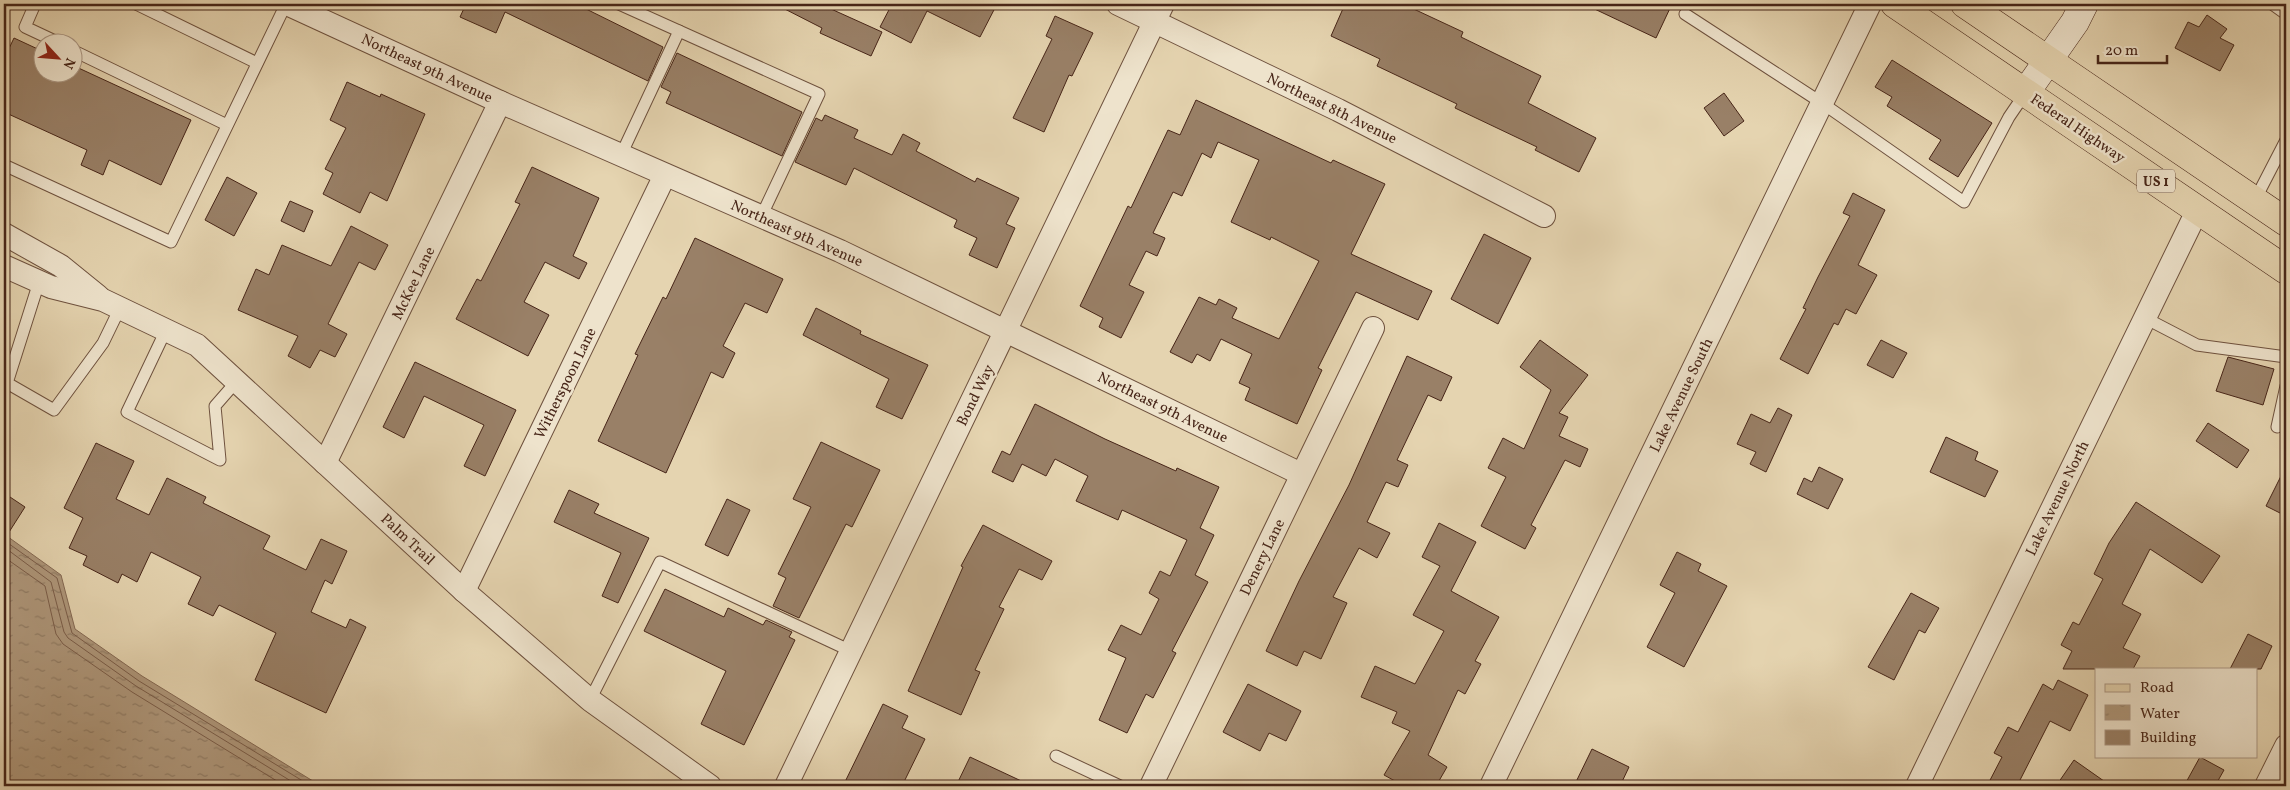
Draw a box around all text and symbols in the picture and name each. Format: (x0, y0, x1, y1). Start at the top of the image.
street label: Northeast 9th Avenue (357, 30, 496, 109)
north arrow (32, 32, 82, 82)
scale bar (2098, 32, 2166, 64)
text: 20 m (2105, 41, 2138, 62)
text: N (58, 54, 79, 72)
street label: Northeast 8th Avenue (1263, 69, 1400, 150)
street label: Federal Highway (2026, 90, 2129, 169)
road number: US 1 (2137, 170, 2175, 192)
street label: Northeast 9th Avenue (727, 196, 866, 273)
street label: McKee Lane (388, 244, 441, 324)
street label: Witherspoon Lane (530, 324, 602, 443)
street label: Lake Avenue South (1646, 335, 1719, 456)
street label: Bond Way (952, 361, 1000, 430)
street label: Northeast 9th Avenue (1094, 368, 1231, 449)
street label: Lake Avenue North (2021, 438, 2095, 560)
street label: Palm Trail (375, 509, 439, 571)
street label: Denery Lane (1236, 516, 1291, 600)
legend (2095, 668, 2258, 758)
text: Road (2140, 678, 2174, 699)
text: Water (2140, 704, 2180, 725)
text: Building (2140, 728, 2197, 749)

